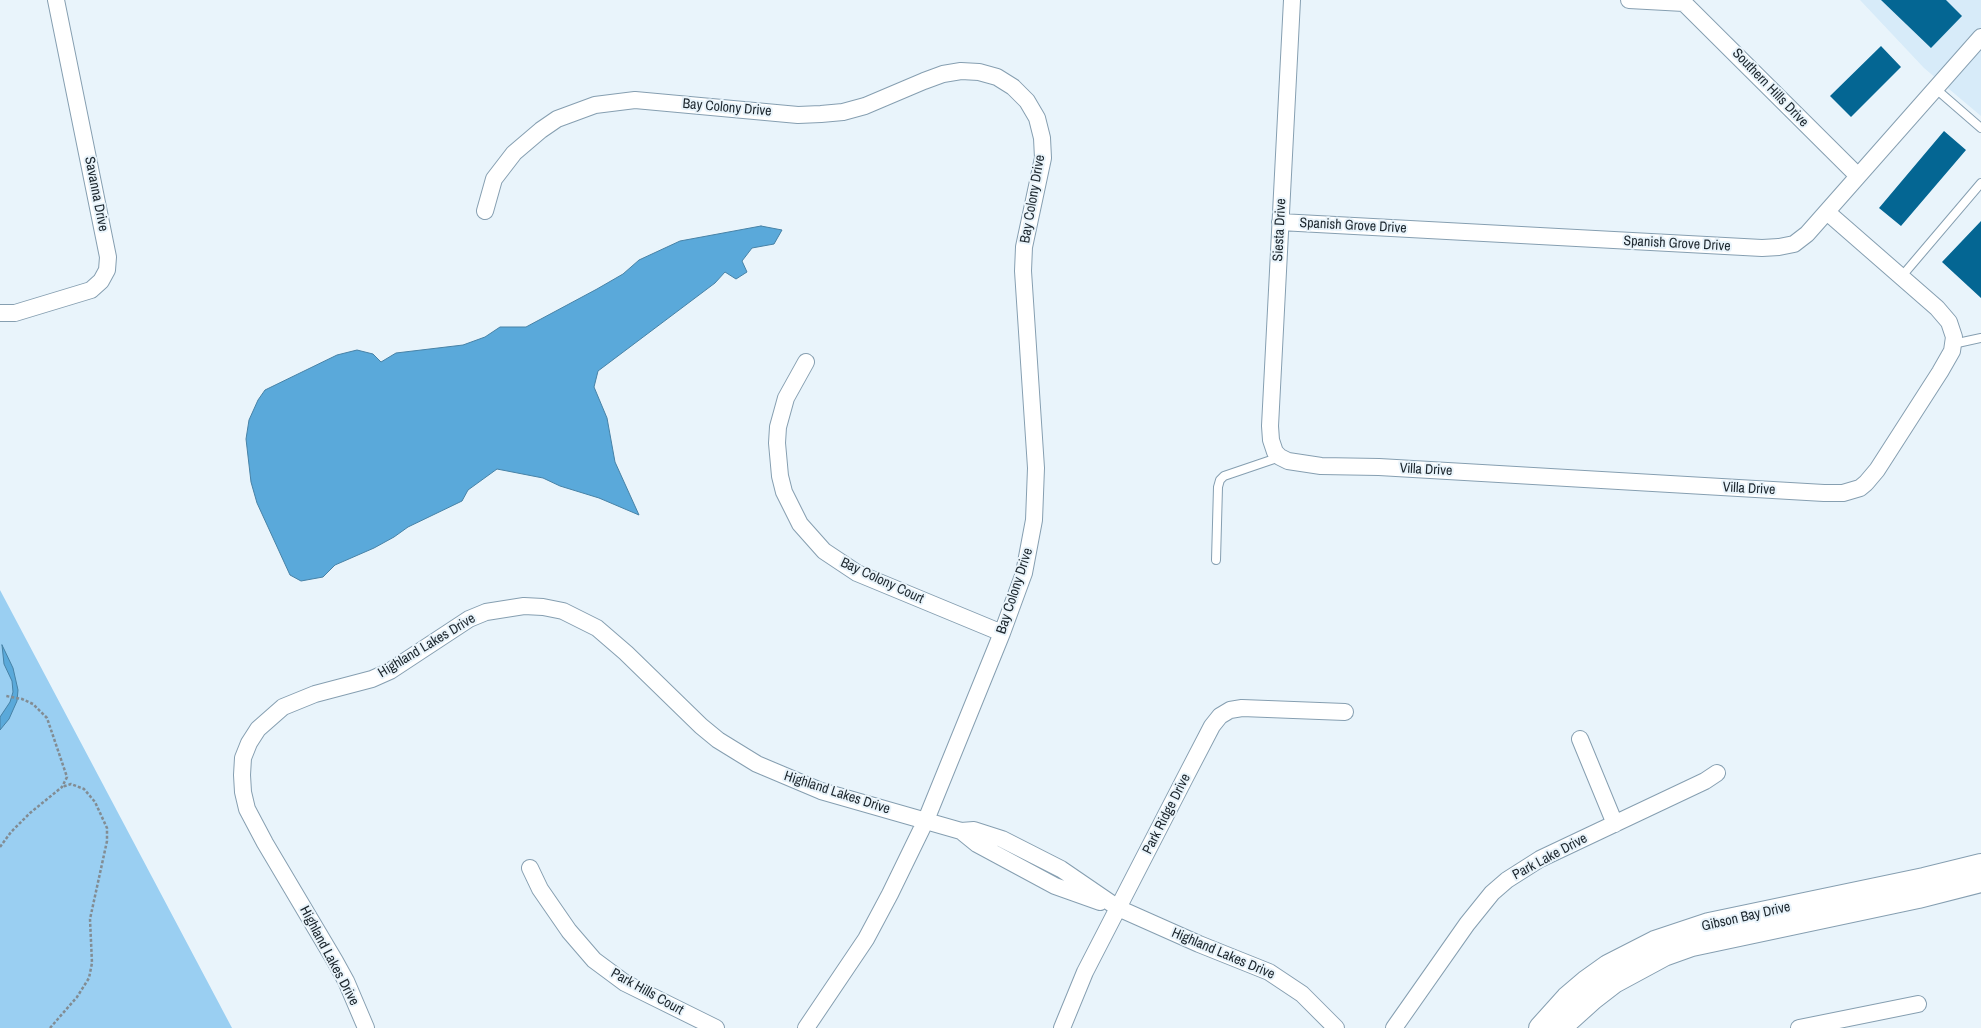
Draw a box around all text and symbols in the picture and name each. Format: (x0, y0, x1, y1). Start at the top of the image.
street label: Southern Hills Drive (1728, 45, 1812, 131)
street label: Bay Colony Drive (682, 96, 772, 120)
street label: Bay Colony Drive (1017, 154, 1049, 244)
street label: Savanna Drive (81, 155, 111, 233)
street label: Siesta Drive (1270, 198, 1290, 262)
street label: Spanish Grove Drive (1299, 215, 1407, 237)
street label: Spanish Grove Drive (1623, 233, 1731, 255)
street label: Villa Drive (1399, 460, 1453, 480)
street label: Villa Drive (1722, 479, 1776, 499)
street label: Bay Colony Drive (993, 546, 1037, 636)
street label: Bay Colony Court (838, 554, 926, 608)
street label: Highland Lakes Drive (375, 610, 479, 682)
street label: Highland Lakes Drive (782, 768, 892, 818)
street label: Park Ridge Drive (1140, 771, 1194, 857)
street label: Park Lake Drive (1510, 830, 1590, 884)
street label: Gibson Bay Drive (1700, 899, 1792, 935)
street label: Highland Lakes Drive (296, 903, 362, 1009)
street label: Highland Lakes Drive (1169, 925, 1277, 983)
street label: Park Hills Court (608, 965, 686, 1019)

